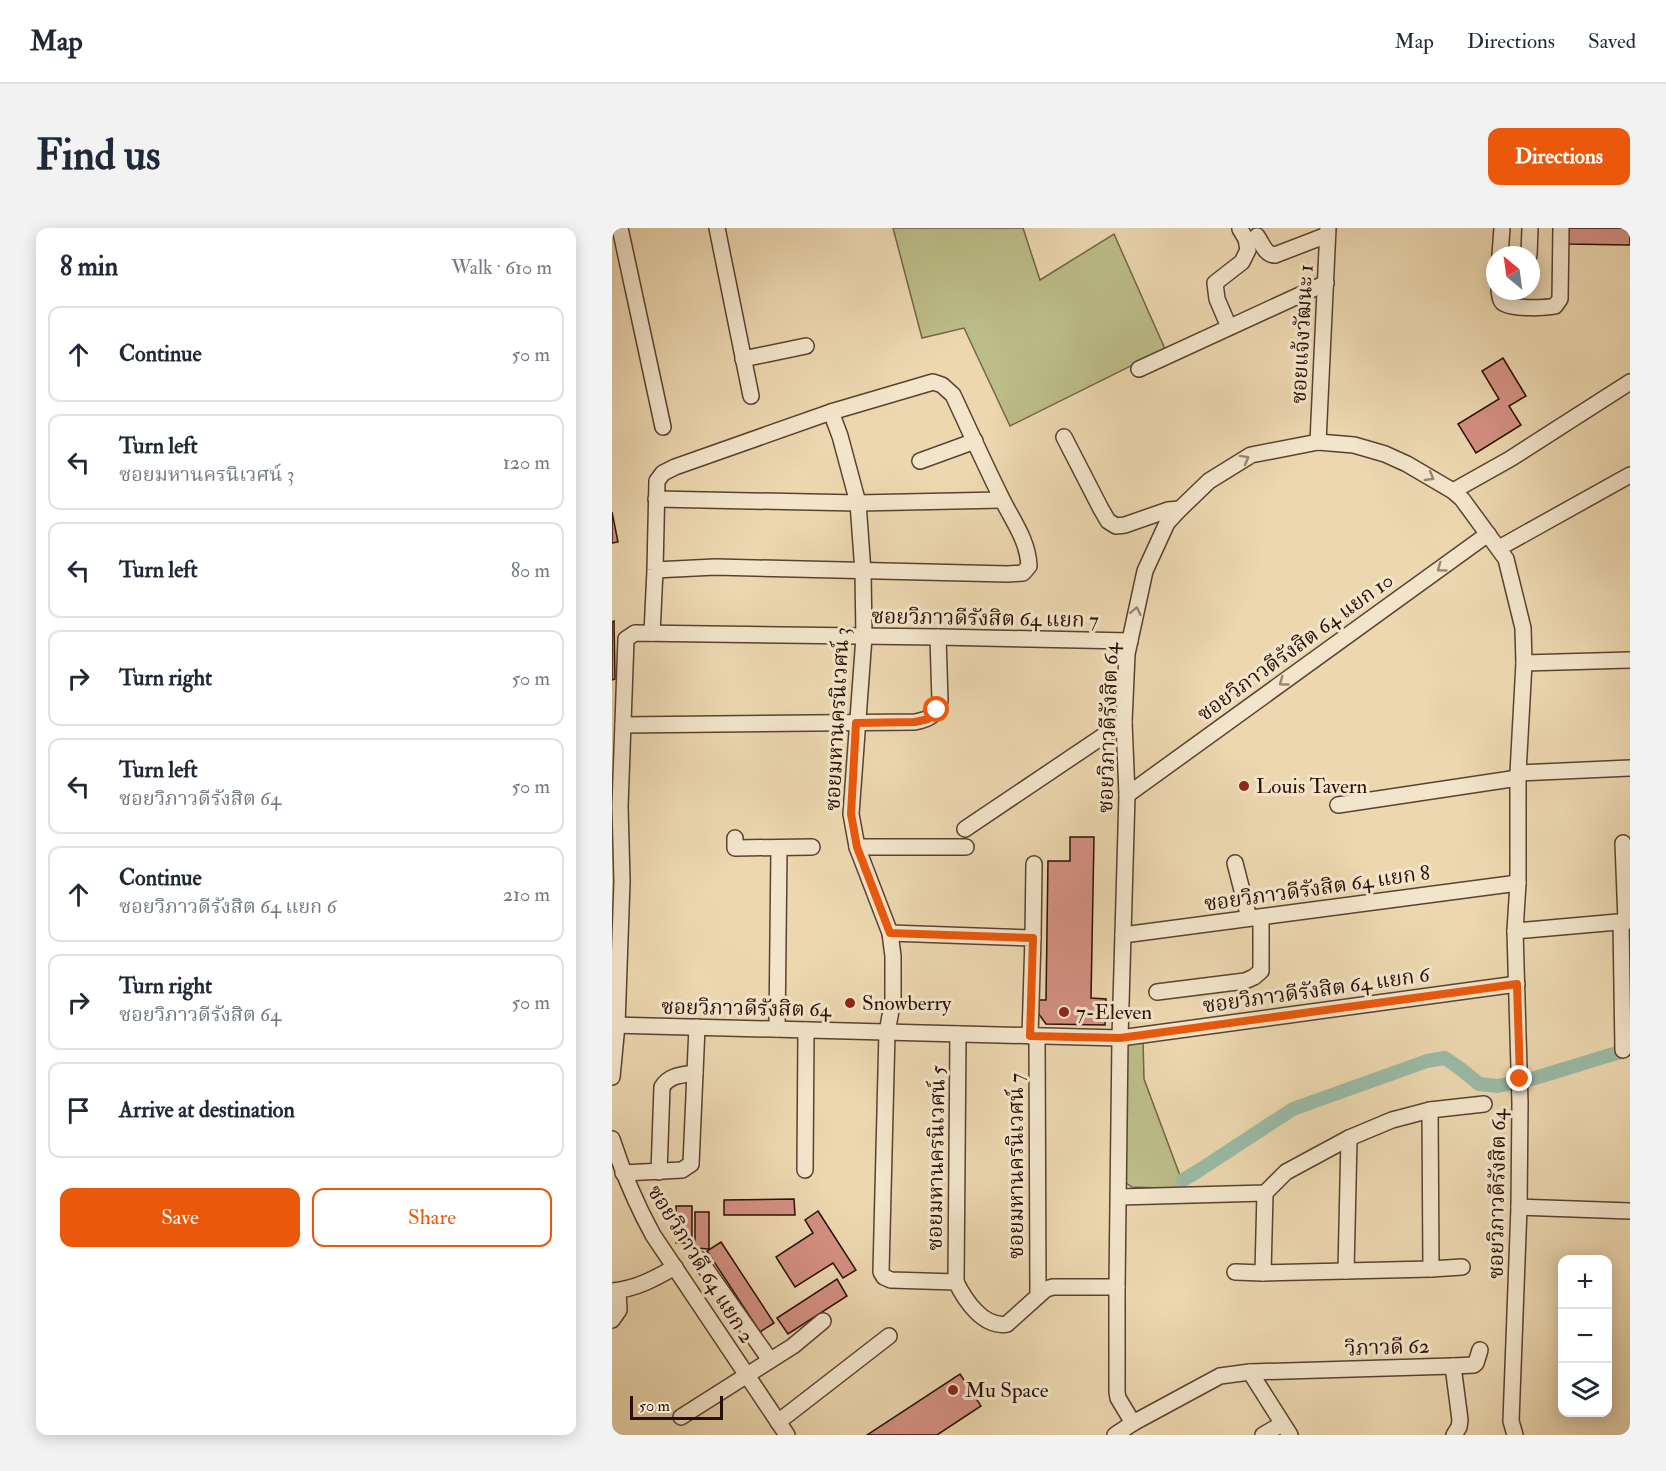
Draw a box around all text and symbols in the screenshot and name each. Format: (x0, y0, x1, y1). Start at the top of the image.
text: Map (30, 24, 83, 59)
text: Map (1394, 28, 1434, 55)
text: Directions (1467, 28, 1555, 55)
text: Saved (1588, 28, 1636, 55)
button: Directions (1488, 128, 1630, 185)
text: Find us (36, 130, 160, 182)
north arrow (1486, 246, 1540, 300)
text: 8 min (60, 251, 118, 283)
text: Walk · 610 m (451, 255, 552, 280)
street label: ซอยแจ้งวัฒนะ 1 (1285, 264, 1320, 404)
icon: ahead (62, 338, 95, 371)
text: Continue (119, 340, 202, 368)
text: 50 m (511, 342, 550, 367)
text: Turn left (119, 432, 198, 460)
icon: left (62, 446, 95, 479)
text: 120 m (503, 450, 550, 475)
one-way arrow (1239, 455, 1249, 467)
text: ซอยมหานครนิเวศน์ 3 (119, 462, 294, 487)
one-way arrow (1424, 470, 1434, 482)
icon: left (62, 554, 95, 587)
text: Turn left (119, 556, 198, 584)
text: 80 m (511, 558, 550, 583)
one-way arrow (1436, 561, 1447, 572)
street label: ซอยวิภาวดีรังสิต 64 แยก 10 (1192, 567, 1399, 728)
street label: ซอยวิภาวดีรังสิต 64 แยก 7 (871, 603, 1099, 634)
one-way arrow (1129, 606, 1142, 616)
street label: ซอยมหานครนิเวศน์ 3 (819, 626, 856, 812)
street label: ซอยวิภาวดีรังสิต 64 (1092, 641, 1125, 813)
icon: right (62, 662, 95, 695)
text: Turn right (119, 664, 212, 692)
text: 50 m (511, 666, 550, 691)
one-way arrow (1278, 675, 1289, 686)
route start (923, 696, 949, 722)
text: Turn left (119, 756, 198, 784)
icon: left (62, 770, 95, 803)
place label: Louis Tavern (1256, 773, 1368, 800)
text: 50 m (511, 774, 550, 799)
marker: Louis Tavern (1237, 779, 1251, 793)
text: ซอยวิภาวดีรังสิต 64 (119, 786, 281, 811)
street label: ซอยวิภาวดีรังสิต 64 แยก 8 (1202, 859, 1432, 918)
text: Continue (119, 864, 202, 892)
icon: ahead (62, 878, 95, 911)
text: 210 m (503, 882, 550, 907)
text: ซอยวิภาวดีรังสิต 64 แยก 6 (119, 894, 337, 919)
street label: ซอยวิภาวดีรังสิต 64 แยก 6 (1201, 961, 1432, 1020)
text: Turn right (119, 972, 212, 1000)
icon: right (62, 986, 95, 1019)
text: 50 m (511, 990, 550, 1015)
place label: Snowberry (862, 990, 952, 1017)
street label: ซอยวิภาวดีรังสิต 64 (661, 994, 833, 1024)
marker: Snowberry (843, 996, 857, 1010)
place label: 7-Eleven (1076, 999, 1152, 1026)
text: ซอยวิภาวดีรังสิต 64 (119, 1002, 281, 1027)
marker: 7-Eleven (1057, 1005, 1071, 1019)
street label: ซอยมหานครนิเวศน์ 5 (921, 1064, 952, 1251)
route end (1506, 1065, 1532, 1091)
street label: ซอยมหานครนิเวศน์ 7 (1003, 1073, 1030, 1259)
icon: arrive (62, 1094, 95, 1127)
text: Arrive at destination (119, 1096, 295, 1124)
street label: ซอยวิภาวดีรังสิต 64 (1483, 1107, 1513, 1279)
street label: ซอยวิภาวดี 64 แยก 2 (641, 1180, 760, 1348)
button: Save (60, 1188, 300, 1247)
button: Share (312, 1188, 552, 1247)
map controls (1558, 1255, 1612, 1417)
button: + (1558, 1255, 1612, 1309)
button: − (1558, 1309, 1612, 1363)
street label: วิภาวดี 62 (1344, 1333, 1430, 1362)
button: layers (1558, 1363, 1612, 1417)
place label: Mu Space (965, 1377, 1049, 1404)
marker: Mu Space (946, 1383, 960, 1397)
scale bar (630, 1393, 723, 1420)
text: 50 m (639, 1396, 670, 1416)

